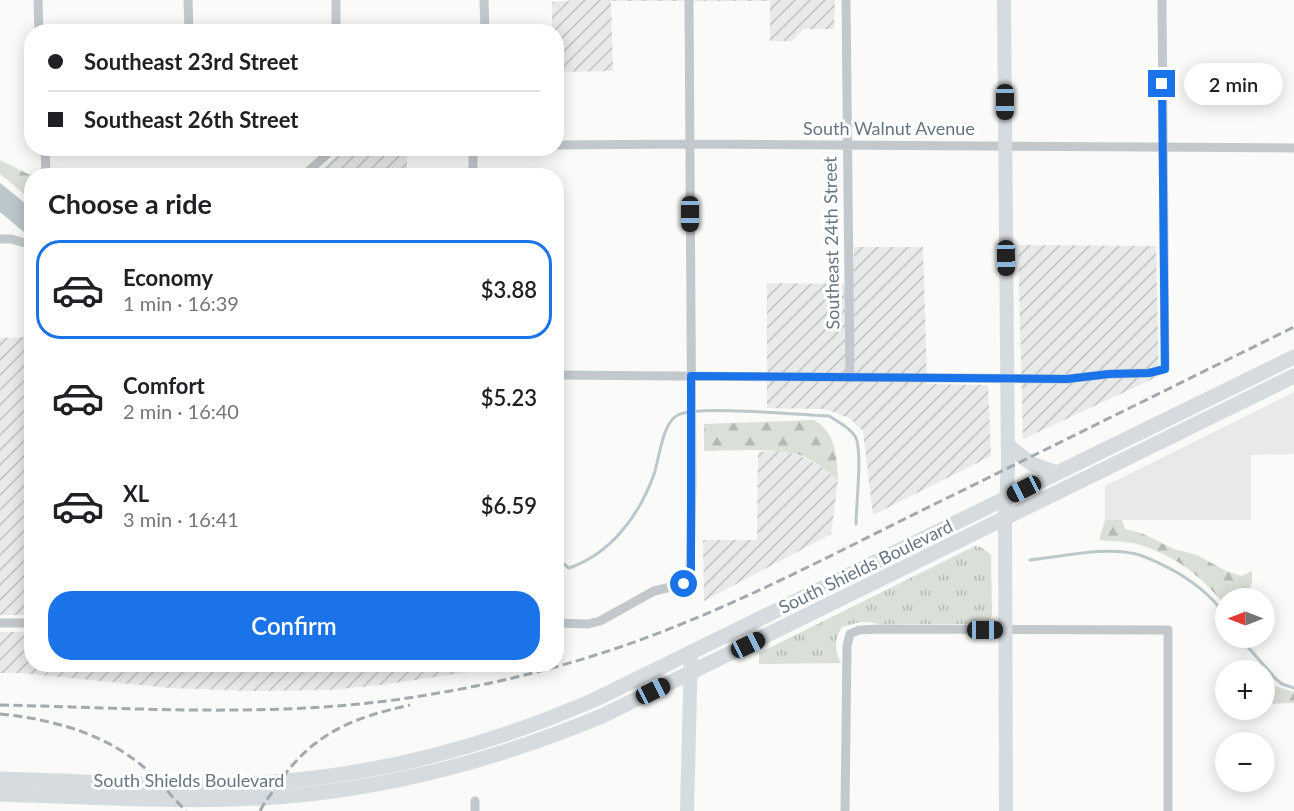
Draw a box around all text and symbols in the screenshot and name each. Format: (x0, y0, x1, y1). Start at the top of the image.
text: Southeast 23rd Street (84, 48, 298, 75)
callout: 2 min (1183, 63, 1282, 105)
route end (1148, 70, 1175, 97)
text: 2 min (1209, 72, 1258, 96)
car (996, 84, 1014, 120)
text: Southeast 26th Street (84, 106, 298, 133)
street label: South Walnut Avenue (803, 117, 975, 139)
street label: Southeast 24th Street (818, 156, 844, 330)
text: Choose a ride (48, 187, 212, 220)
car (681, 196, 699, 232)
car (997, 240, 1015, 276)
icon: car (51, 263, 105, 317)
text: Economy (123, 264, 213, 291)
text: $3.88 (481, 276, 537, 303)
text: 1 min · 16:39 (123, 291, 239, 315)
icon: car (51, 371, 105, 425)
text: Comfort (123, 372, 205, 399)
text: $5.23 (481, 384, 537, 411)
text: 2 min · 16:40 (123, 399, 239, 423)
car (1004, 473, 1044, 505)
icon: car (51, 479, 105, 533)
text: XL (123, 480, 149, 507)
text: $6.59 (481, 492, 537, 519)
text: 3 min · 16:41 (123, 507, 239, 531)
street label: South Shields Boulevard (775, 514, 956, 618)
route start (670, 570, 697, 597)
north arrow (1215, 588, 1275, 648)
map controls (1215, 588, 1275, 792)
button: Confirm (48, 591, 540, 660)
car (967, 621, 1003, 639)
car (728, 629, 768, 661)
button: + (1215, 660, 1275, 720)
car (633, 675, 673, 707)
button: − (1215, 732, 1275, 792)
street label: South Shields Boulevard (94, 769, 284, 791)

